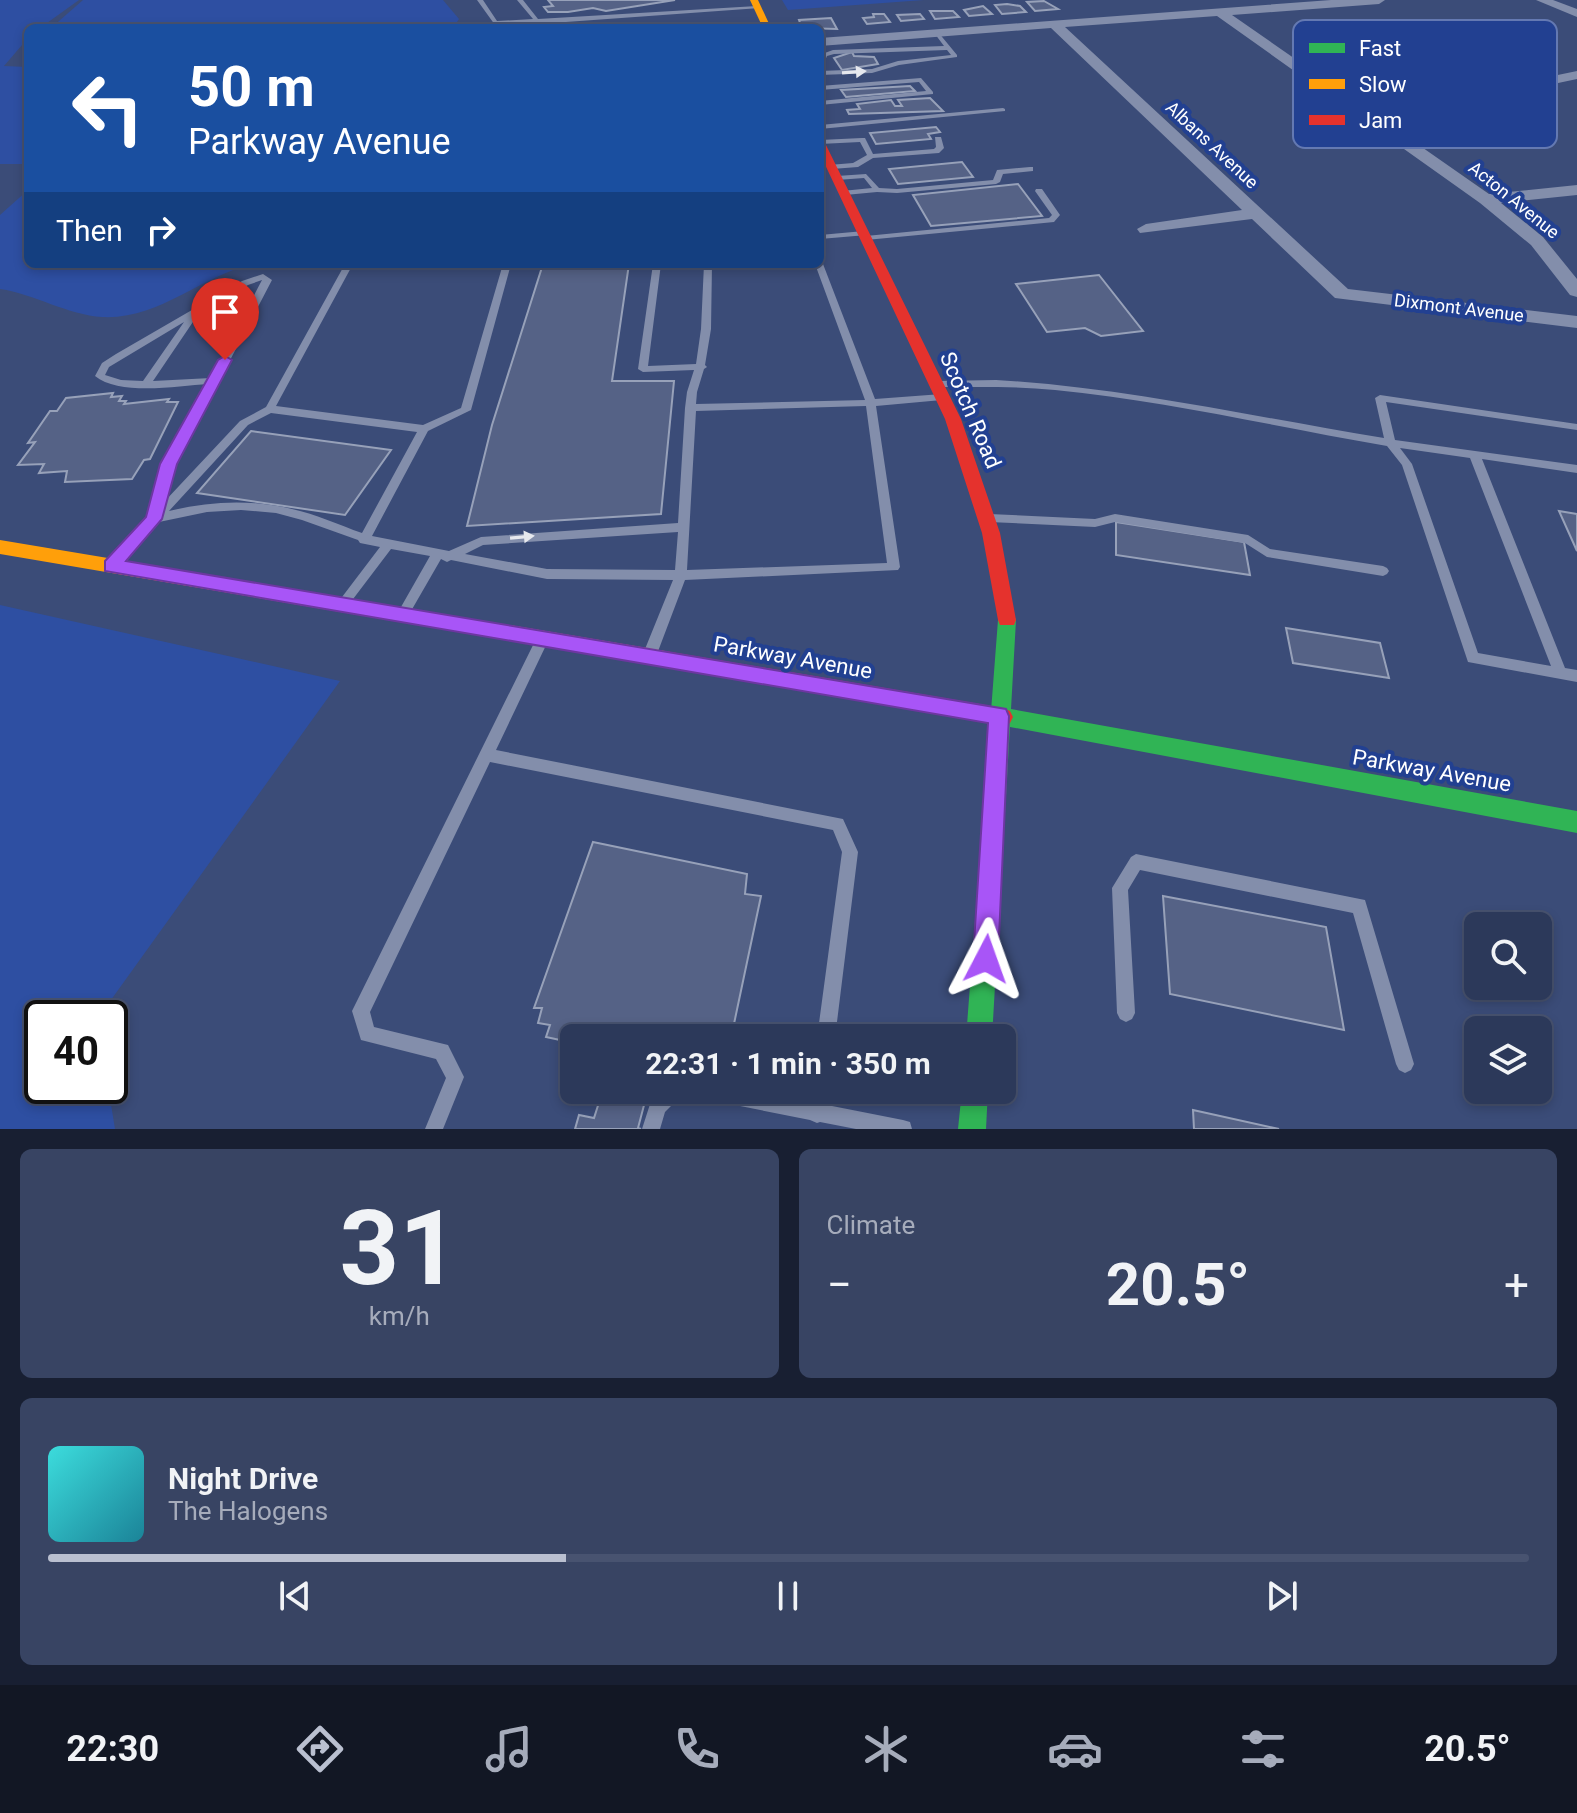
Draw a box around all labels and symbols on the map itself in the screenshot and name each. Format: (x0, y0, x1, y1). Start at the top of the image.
legend (1293, 20, 1557, 148)
text: Fast (1359, 36, 1401, 61)
one-way arrow (842, 65, 867, 78)
text: Slow (1359, 72, 1407, 97)
street label: Albans Avenue (1162, 97, 1263, 193)
text: Jam (1359, 108, 1402, 133)
street label: Acton Avenue (1465, 157, 1564, 243)
pin (191, 278, 259, 360)
street label: Dixmont Avenue (1393, 289, 1525, 326)
street label: Scotch Road (935, 348, 1006, 472)
one-way arrow (509, 531, 534, 544)
street label: Parkway Avenue (712, 631, 874, 684)
street label: Parkway Avenue (1351, 744, 1513, 797)
position arrow (944, 917, 1028, 1001)
speed limit sign: 40 (24, 1000, 128, 1104)

